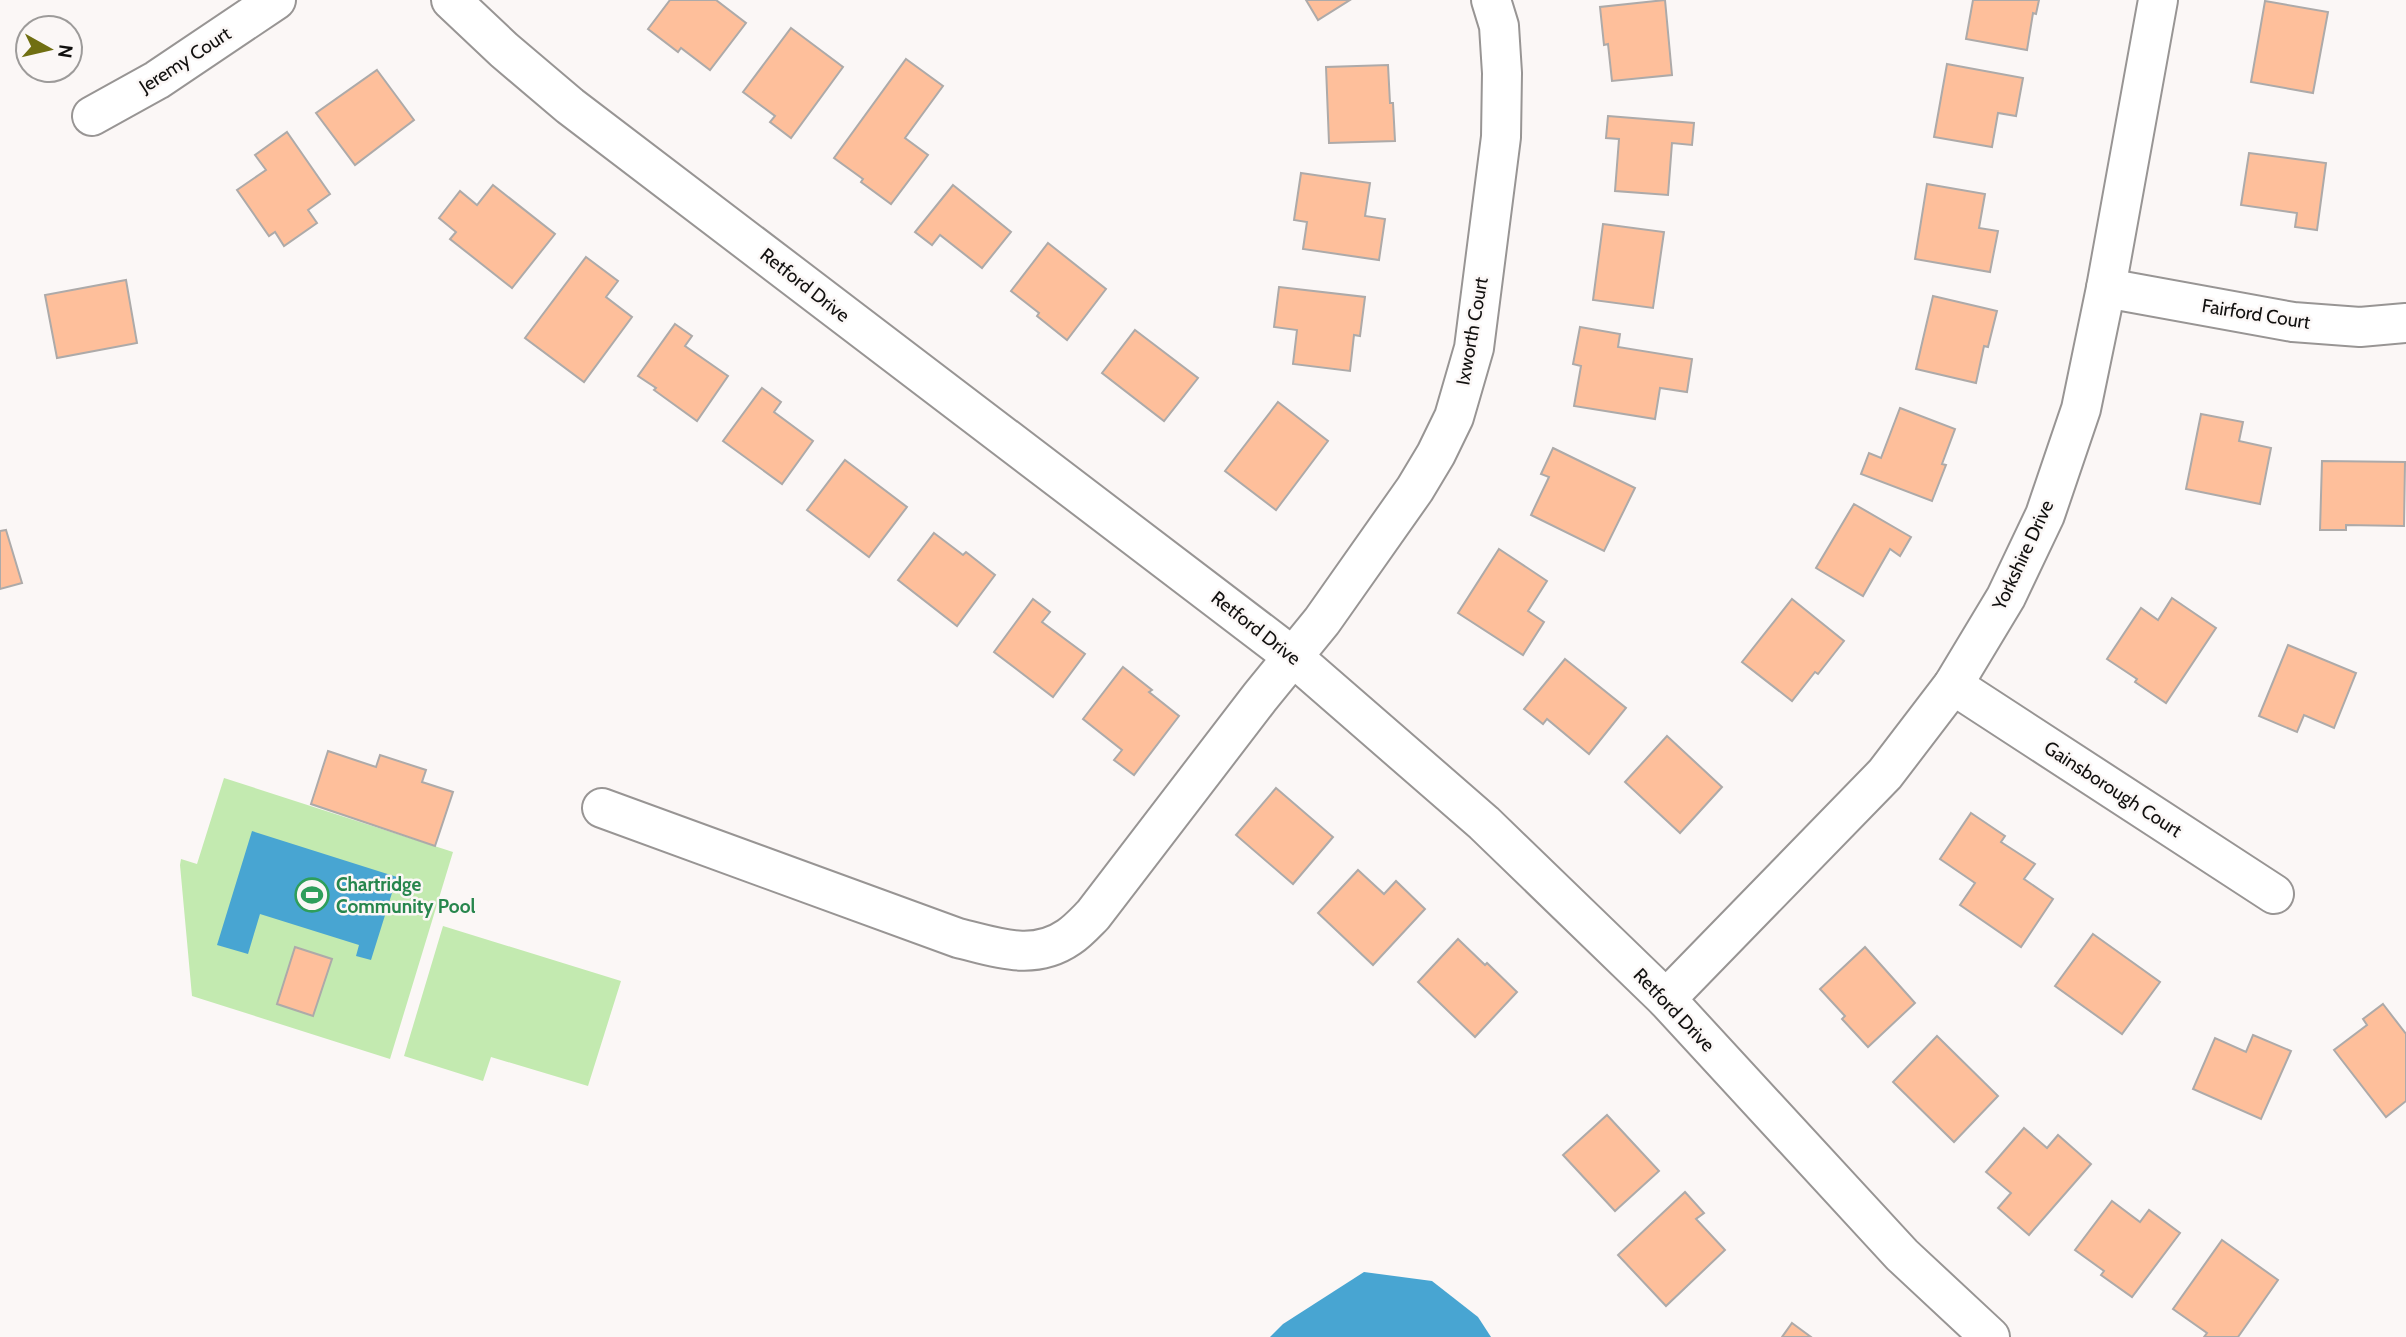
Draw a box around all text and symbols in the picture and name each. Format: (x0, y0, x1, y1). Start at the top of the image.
north arrow (14, 14, 84, 84)
street label: Jeremy Court (134, 22, 236, 99)
text: N (53, 43, 78, 60)
street label: Retford Drive (756, 243, 854, 327)
street label: Ixworth Court (1451, 275, 1493, 387)
street label: Fairford Court (2200, 294, 2312, 334)
street label: Yorkshire Drive (1987, 496, 2059, 615)
street label: Retford Drive (1207, 586, 1305, 670)
street label: Gainsborough Court (2040, 736, 2187, 842)
place label: Chartridge Community Pool (336, 873, 475, 918)
sports icon: Chartridge Community Pool (293, 876, 331, 914)
street label: Retford Drive (1629, 964, 1720, 1057)

